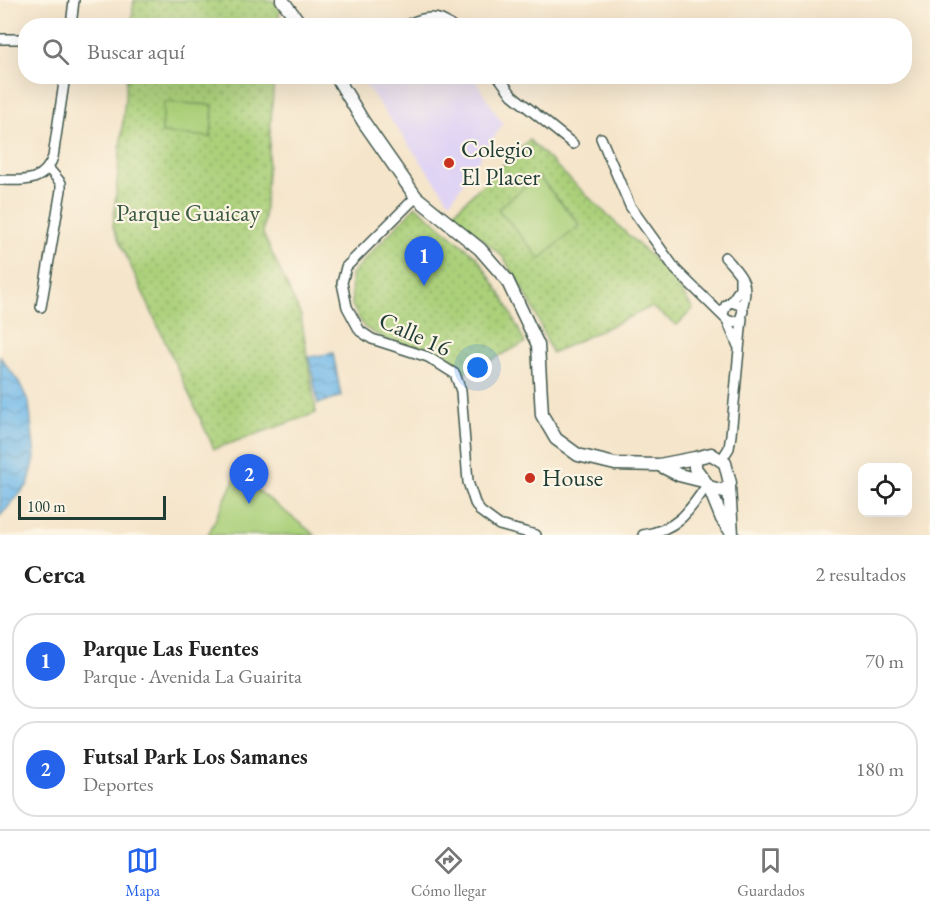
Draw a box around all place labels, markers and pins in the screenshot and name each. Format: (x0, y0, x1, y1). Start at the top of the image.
place label: Colegio El Placer (461, 133, 540, 192)
marker: Colegio El Placer (442, 156, 456, 170)
pin: 1 (404, 236, 444, 286)
pin: 2 (230, 454, 268, 504)
place label: House (542, 462, 603, 493)
marker: House (523, 471, 537, 485)

